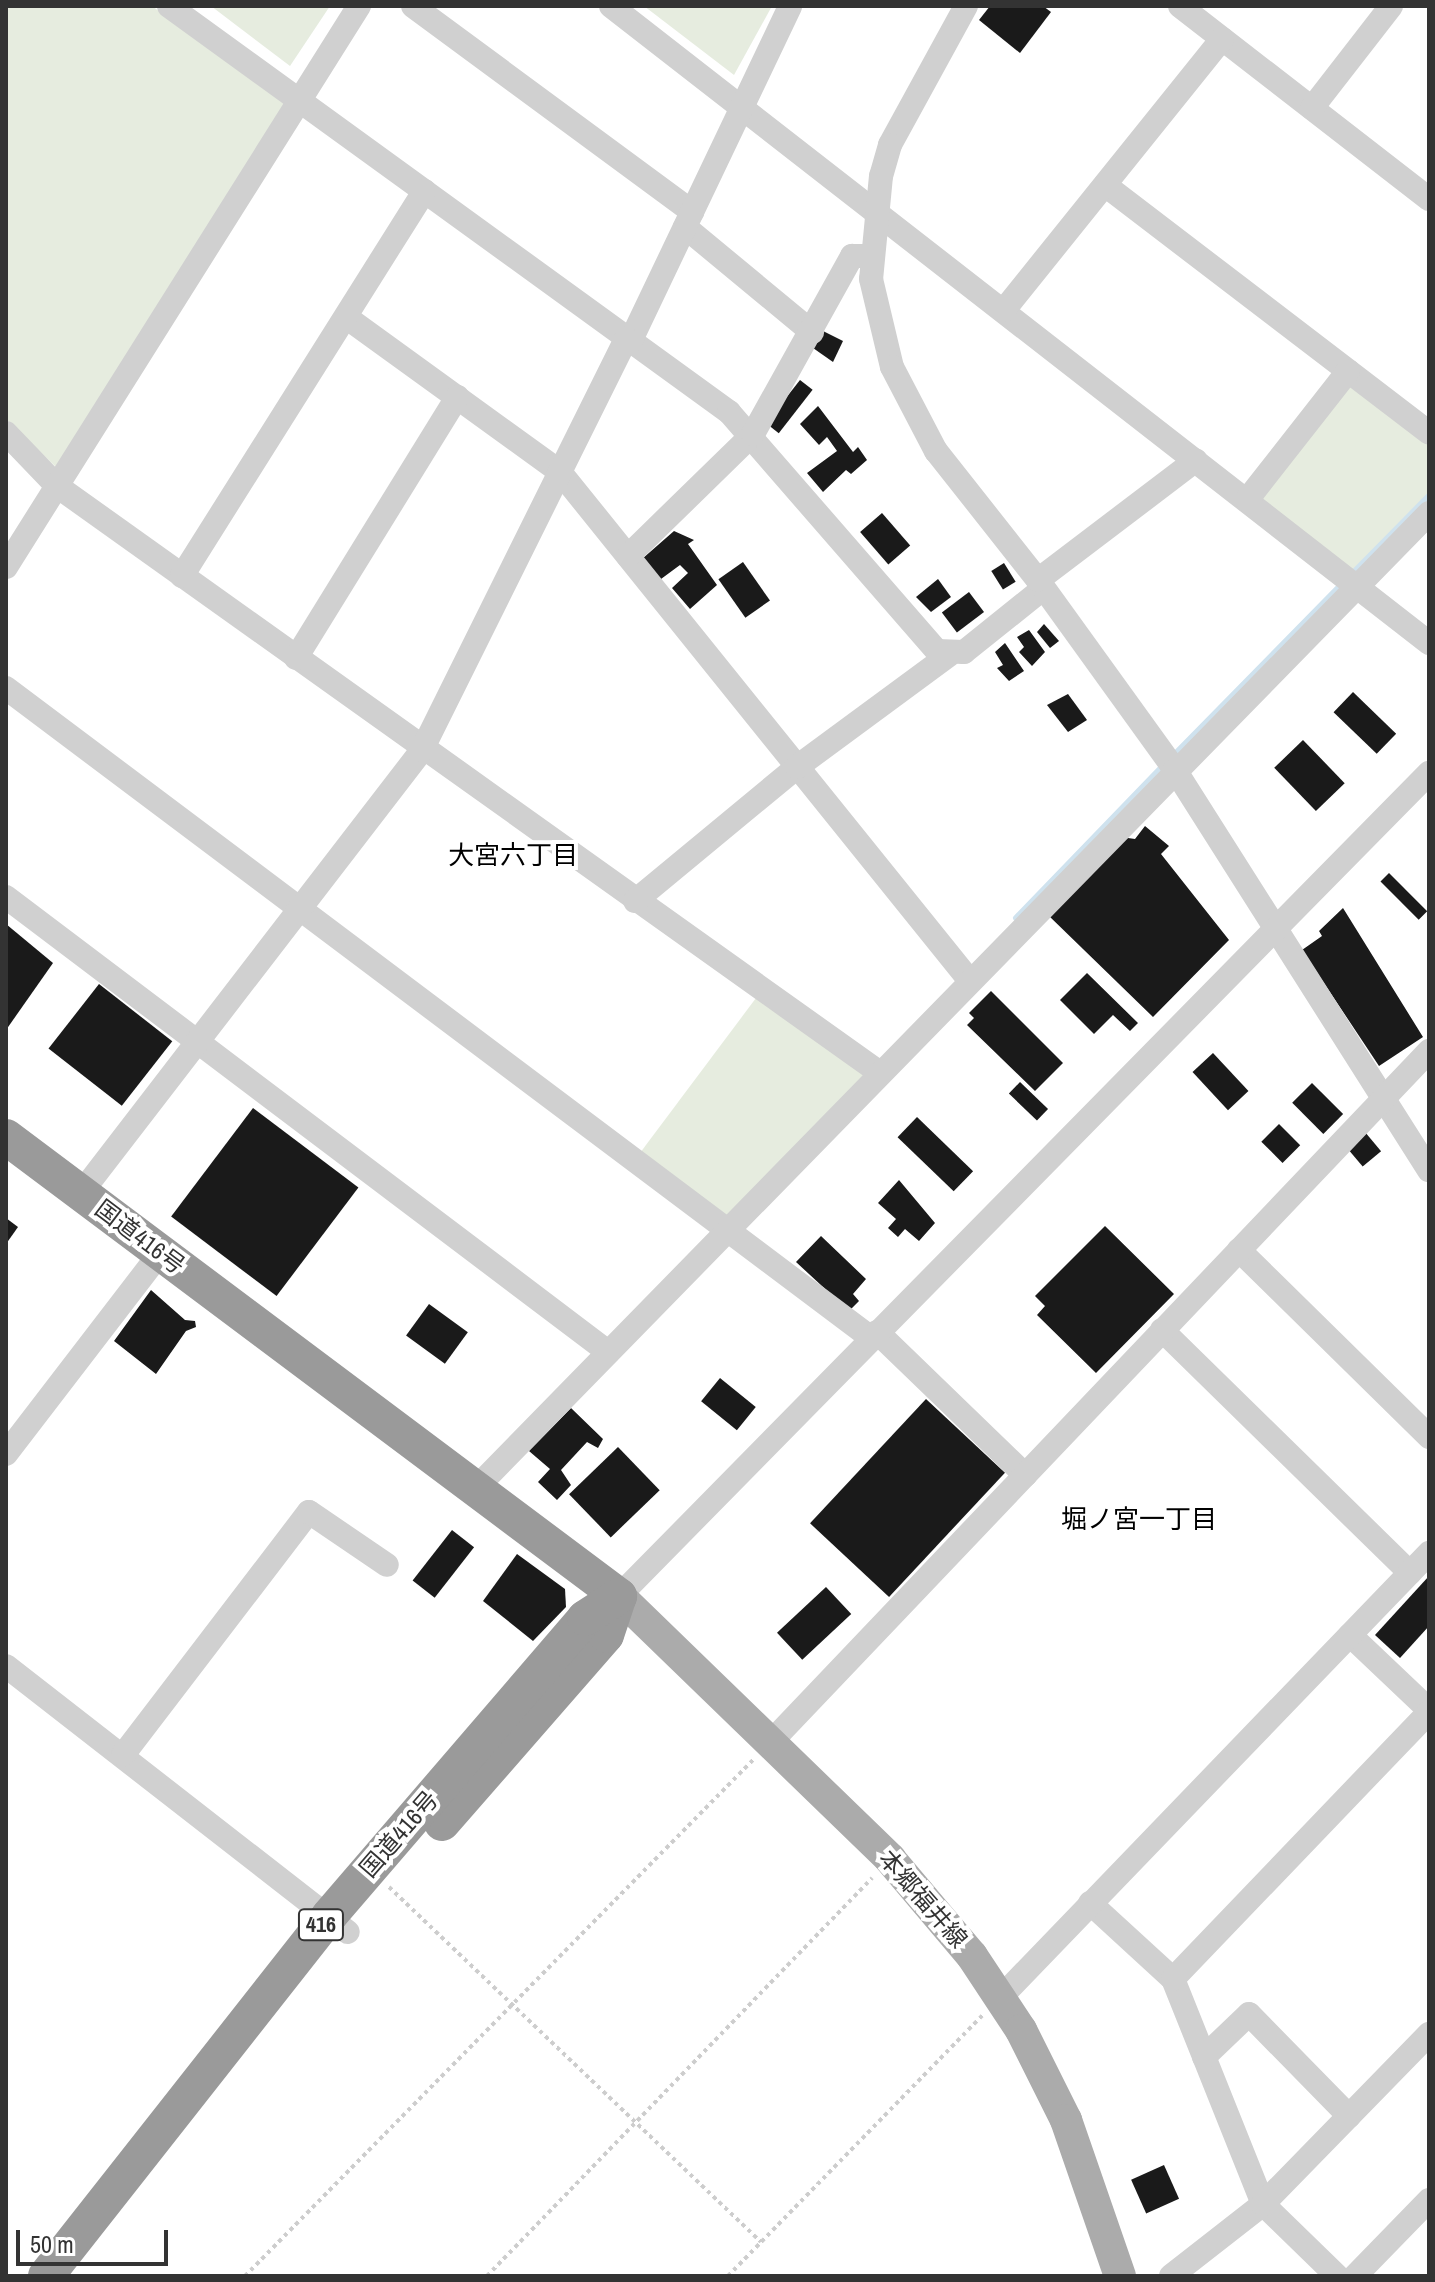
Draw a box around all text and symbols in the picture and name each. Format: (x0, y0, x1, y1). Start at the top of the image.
district label: 大宮六丁目 (448, 839, 578, 871)
street label: 国道416号 (89, 1194, 191, 1280)
district label: 堀ノ宮一丁目 (1061, 1503, 1217, 1535)
street label: 国道416号 (354, 1785, 444, 1883)
street label: 本郷福井線 (873, 1844, 973, 1954)
road number: 416 (297, 1907, 345, 1943)
scale bar (20, 2214, 172, 2264)
text: 50 m (30, 2228, 74, 2260)

